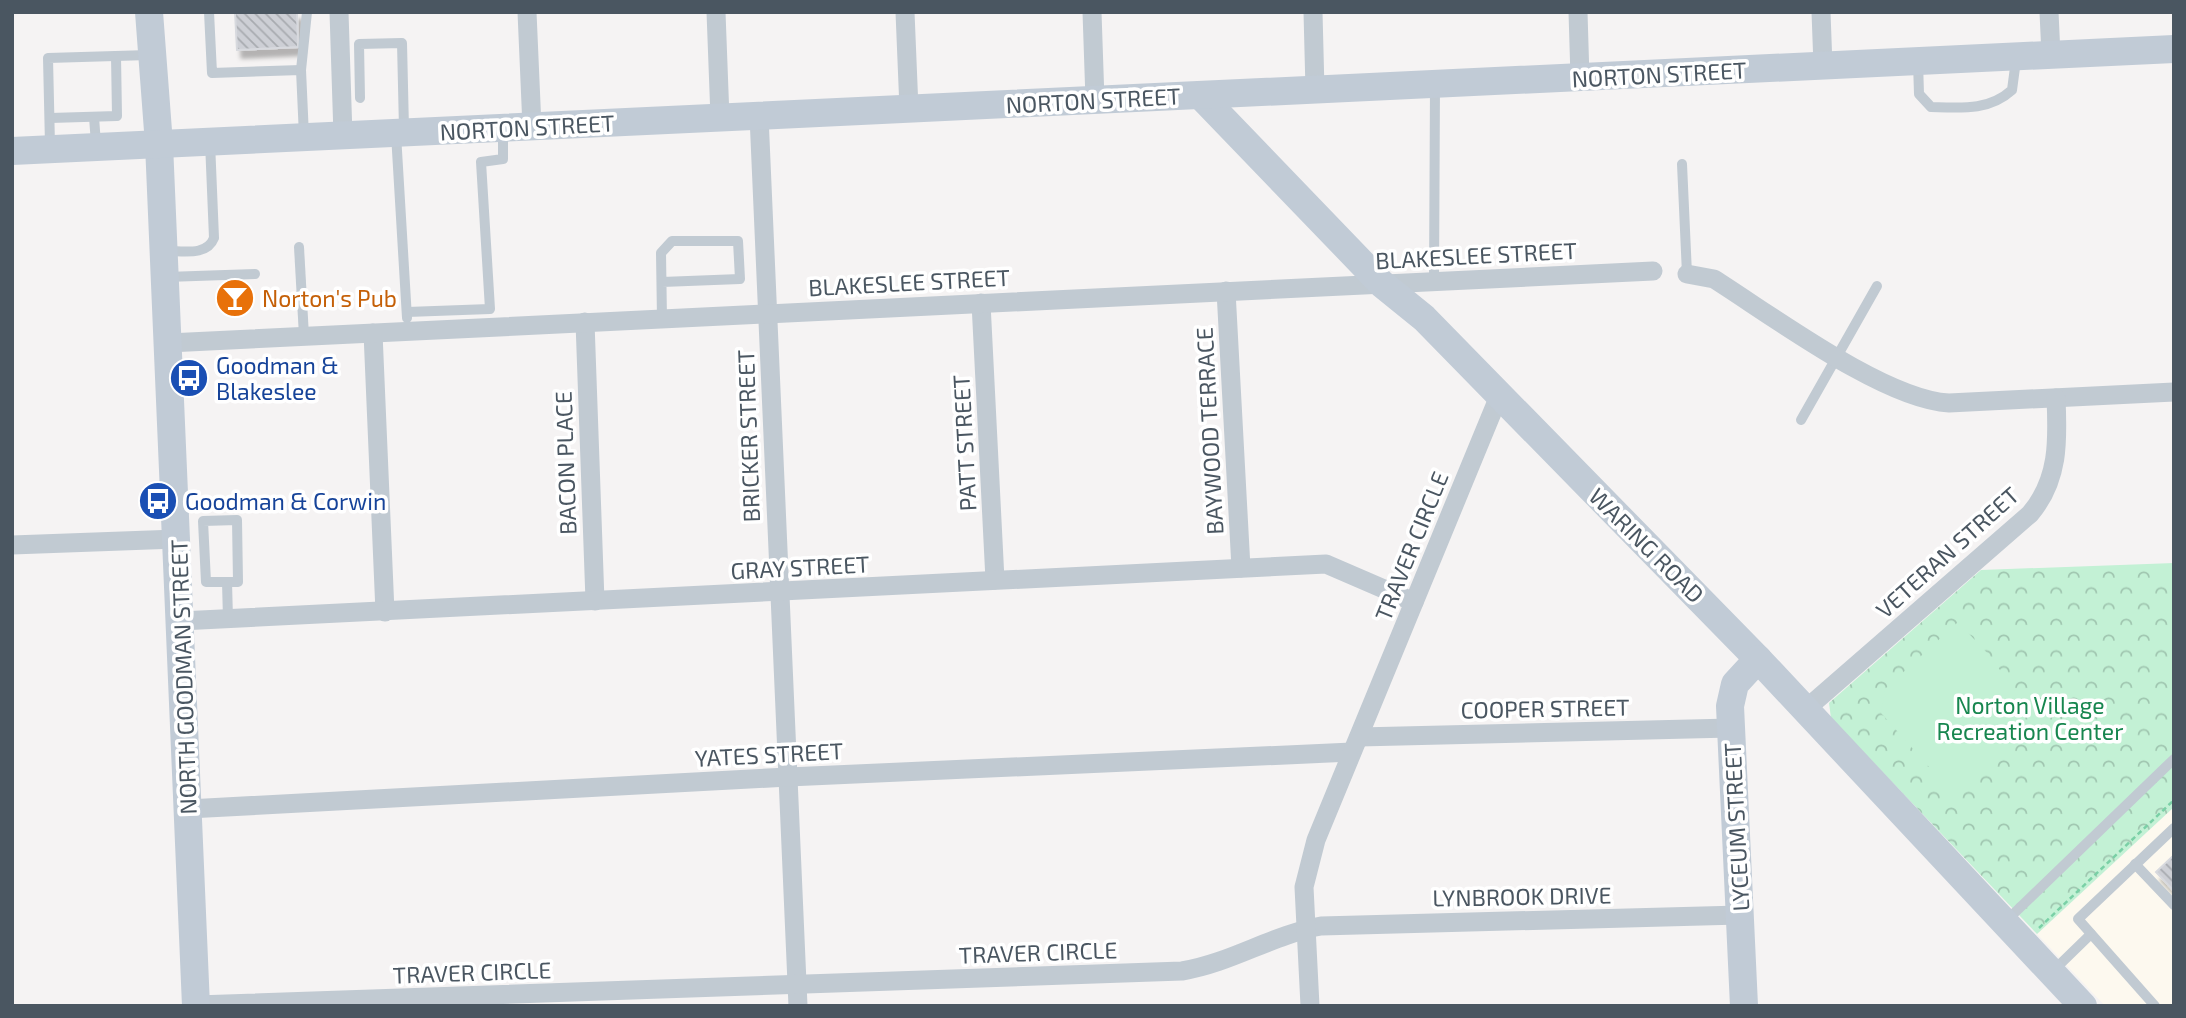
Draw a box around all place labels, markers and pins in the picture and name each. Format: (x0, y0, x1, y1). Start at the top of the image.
bar icon: Norton's Pub (214, 277, 256, 319)
place label: Norton's Pub (262, 284, 397, 312)
place label: Goodman & Blakeslee (216, 351, 339, 405)
bus stop icon: Goodman & Blakeslee (168, 357, 210, 399)
bus stop icon: Goodman & Corwin (137, 480, 179, 522)
place label: Goodman & Corwin (185, 487, 386, 515)

